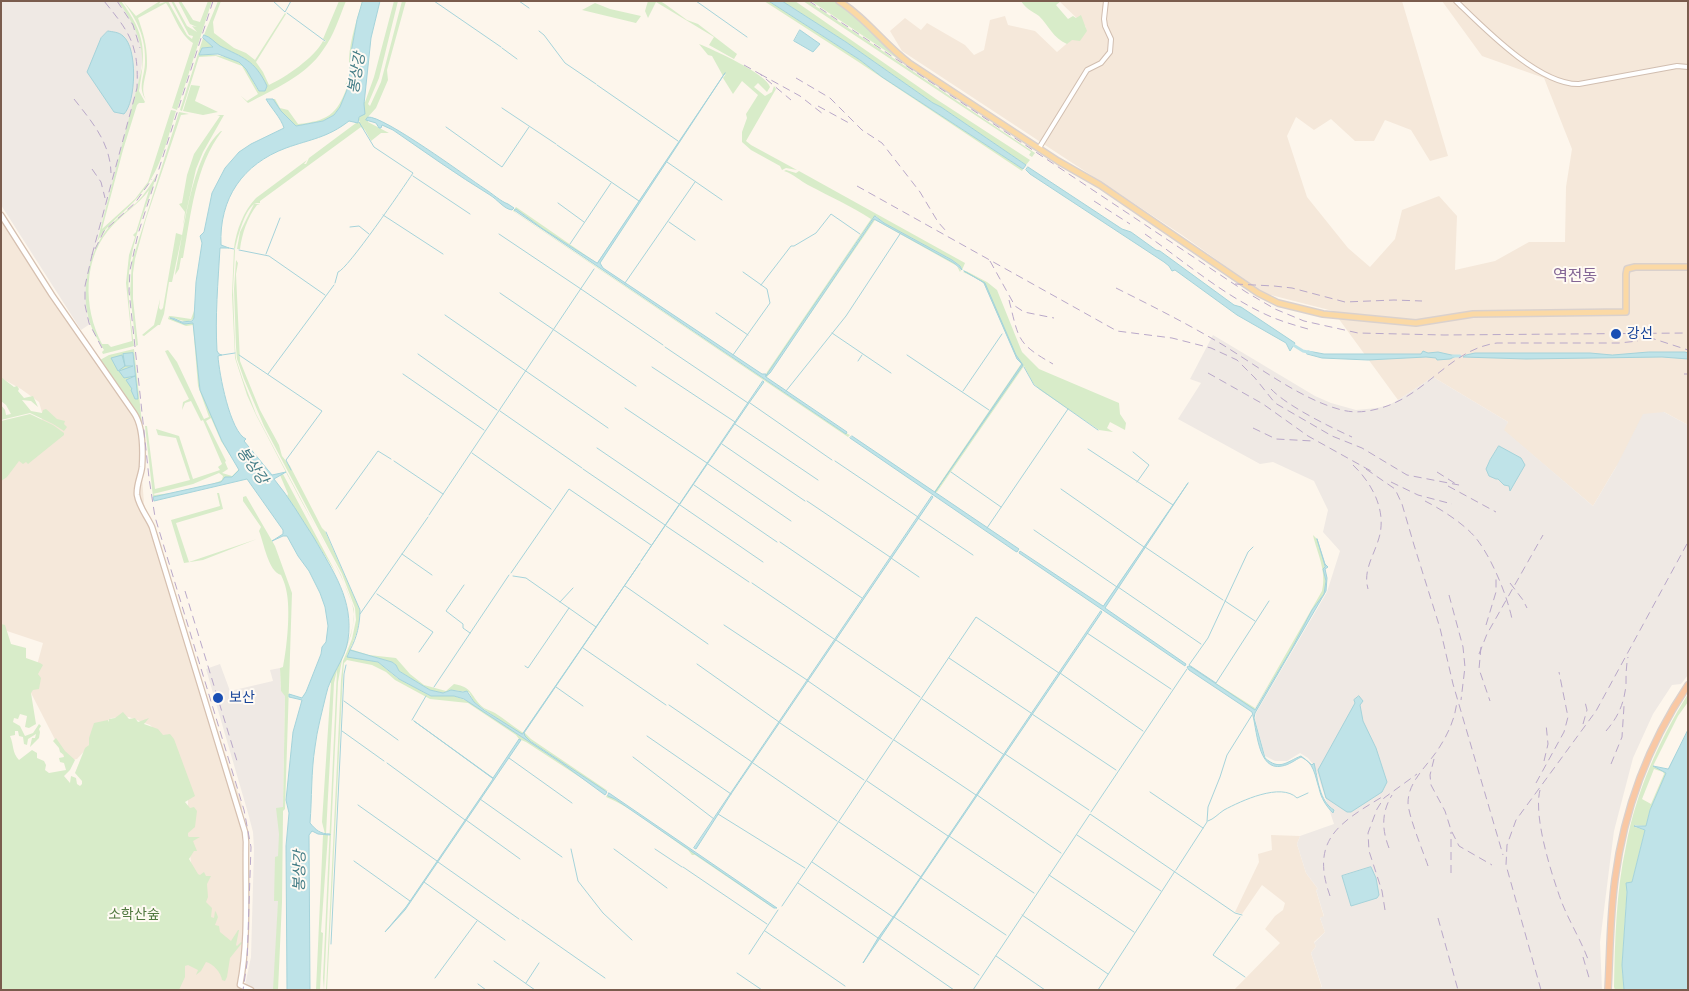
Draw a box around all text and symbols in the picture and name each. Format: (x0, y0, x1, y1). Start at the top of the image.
water label: 봉상강 (345, 51, 369, 95)
district label: 역전동 (1553, 266, 1597, 286)
place label: 강선 (1627, 326, 1653, 342)
marker: 강선 (1609, 327, 1623, 341)
water label: 봉상강 (233, 444, 271, 488)
place label: 보산 (229, 690, 255, 706)
marker: 보산 (211, 691, 225, 705)
water label: 봉상강 (291, 850, 309, 892)
park label: 소학산숲 (108, 907, 160, 923)

